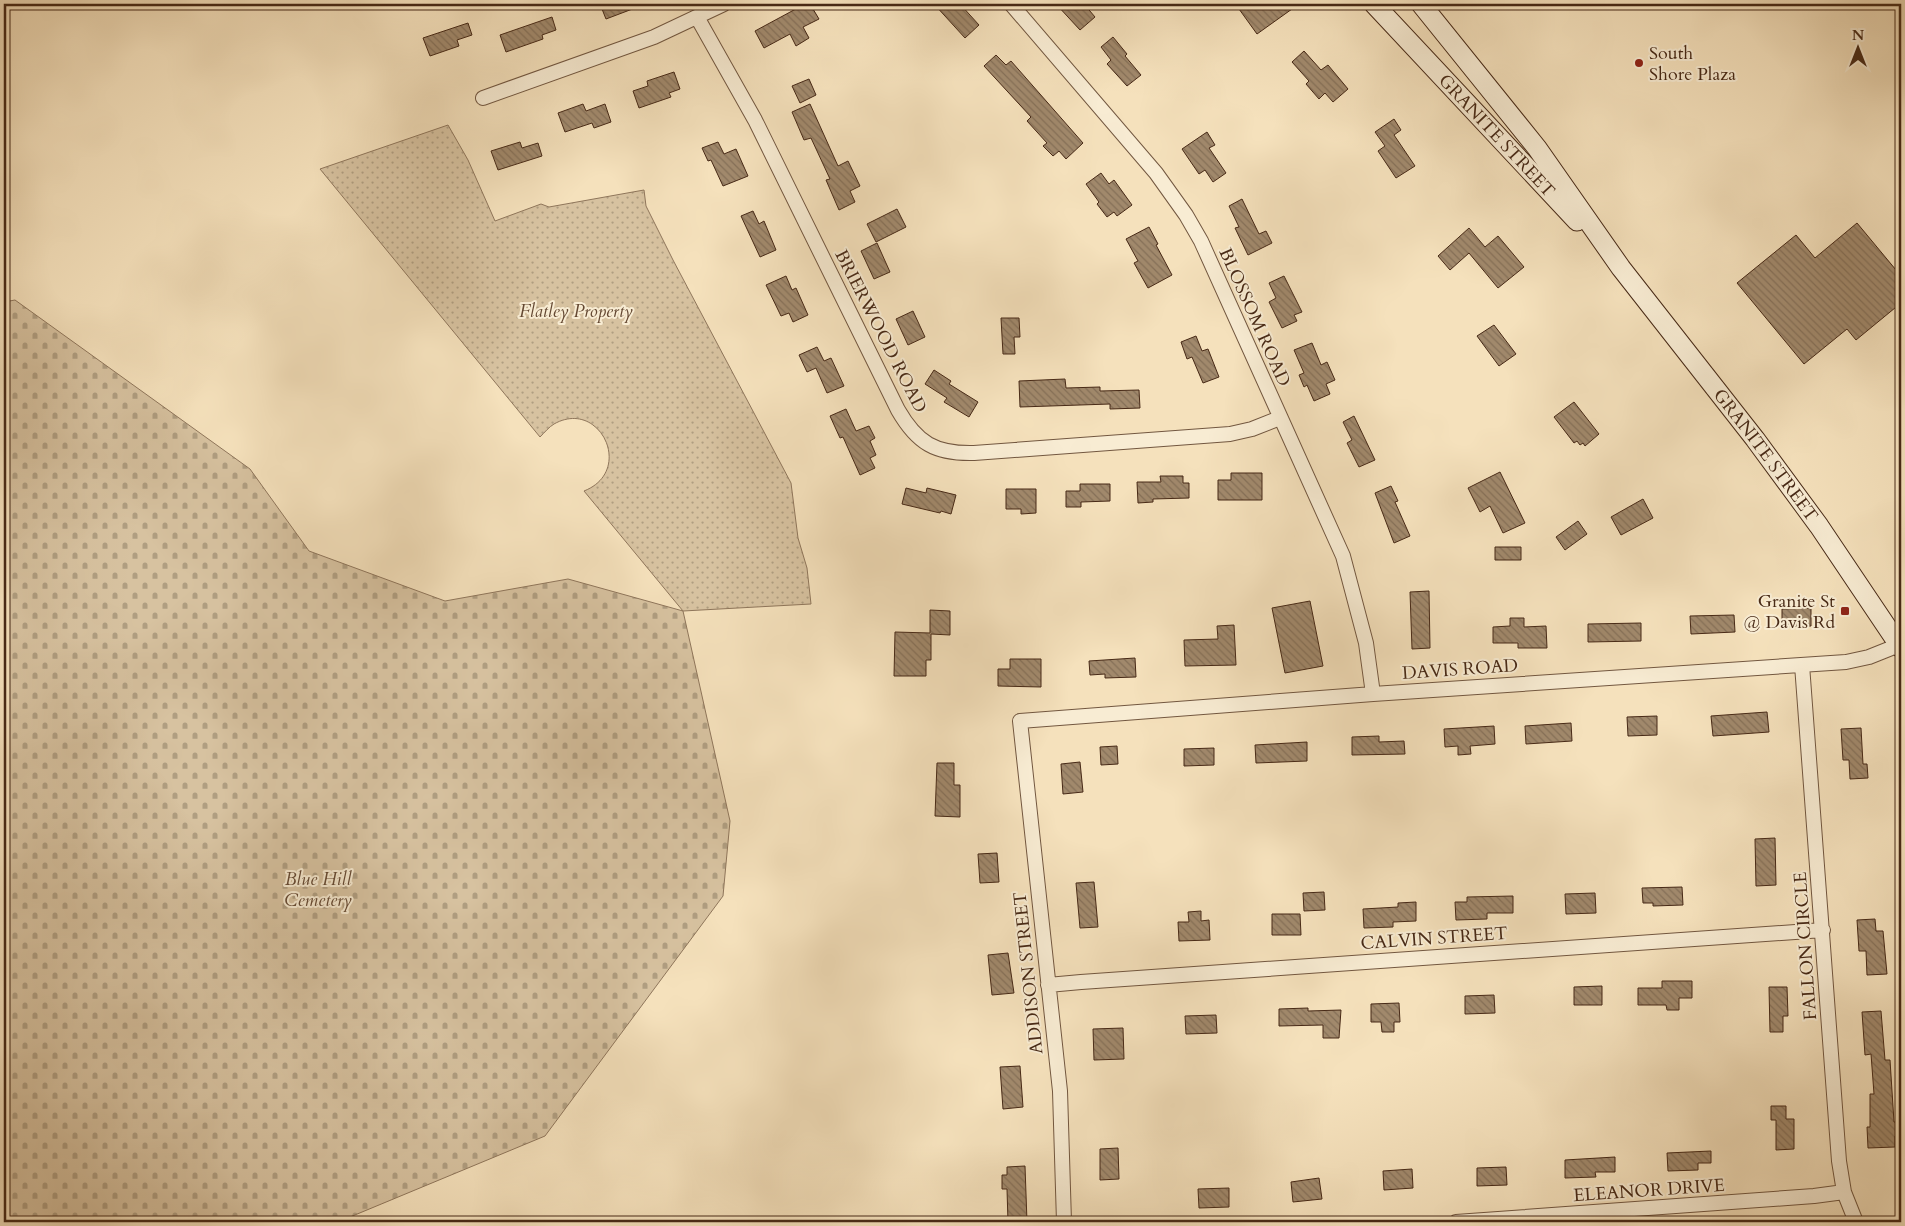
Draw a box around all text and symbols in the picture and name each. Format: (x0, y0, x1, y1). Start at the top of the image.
north arrow (1832, 22, 1882, 72)
text: N (1852, 26, 1864, 45)
place label: South Shore Plaza (1649, 41, 1736, 87)
marker: South Shore Plaza (1633, 57, 1645, 69)
street label: GRANITE STREET (1433, 69, 1561, 203)
street label: BLOSSOM ROAD (1213, 244, 1296, 391)
street label: BRIERWOOD ROAD (828, 245, 933, 417)
park label: Flatley Property (519, 299, 633, 324)
street label: GRANITE STREET (1707, 384, 1824, 527)
place label: Granite St @ Davis Rd (1743, 589, 1835, 635)
marker: Granite St @ Davis Rd (1839, 605, 1851, 617)
street label: DAVIS ROAD (1401, 653, 1519, 686)
park label: Blue Hill Cemetery (284, 867, 352, 913)
street label: FALLON CIRCLE (1788, 871, 1823, 1021)
street label: ADDISON STREET (1008, 891, 1049, 1055)
street label: CALVIN STREET (1360, 921, 1508, 956)
street label: ELEANOR DRIVE (1572, 1173, 1726, 1208)

